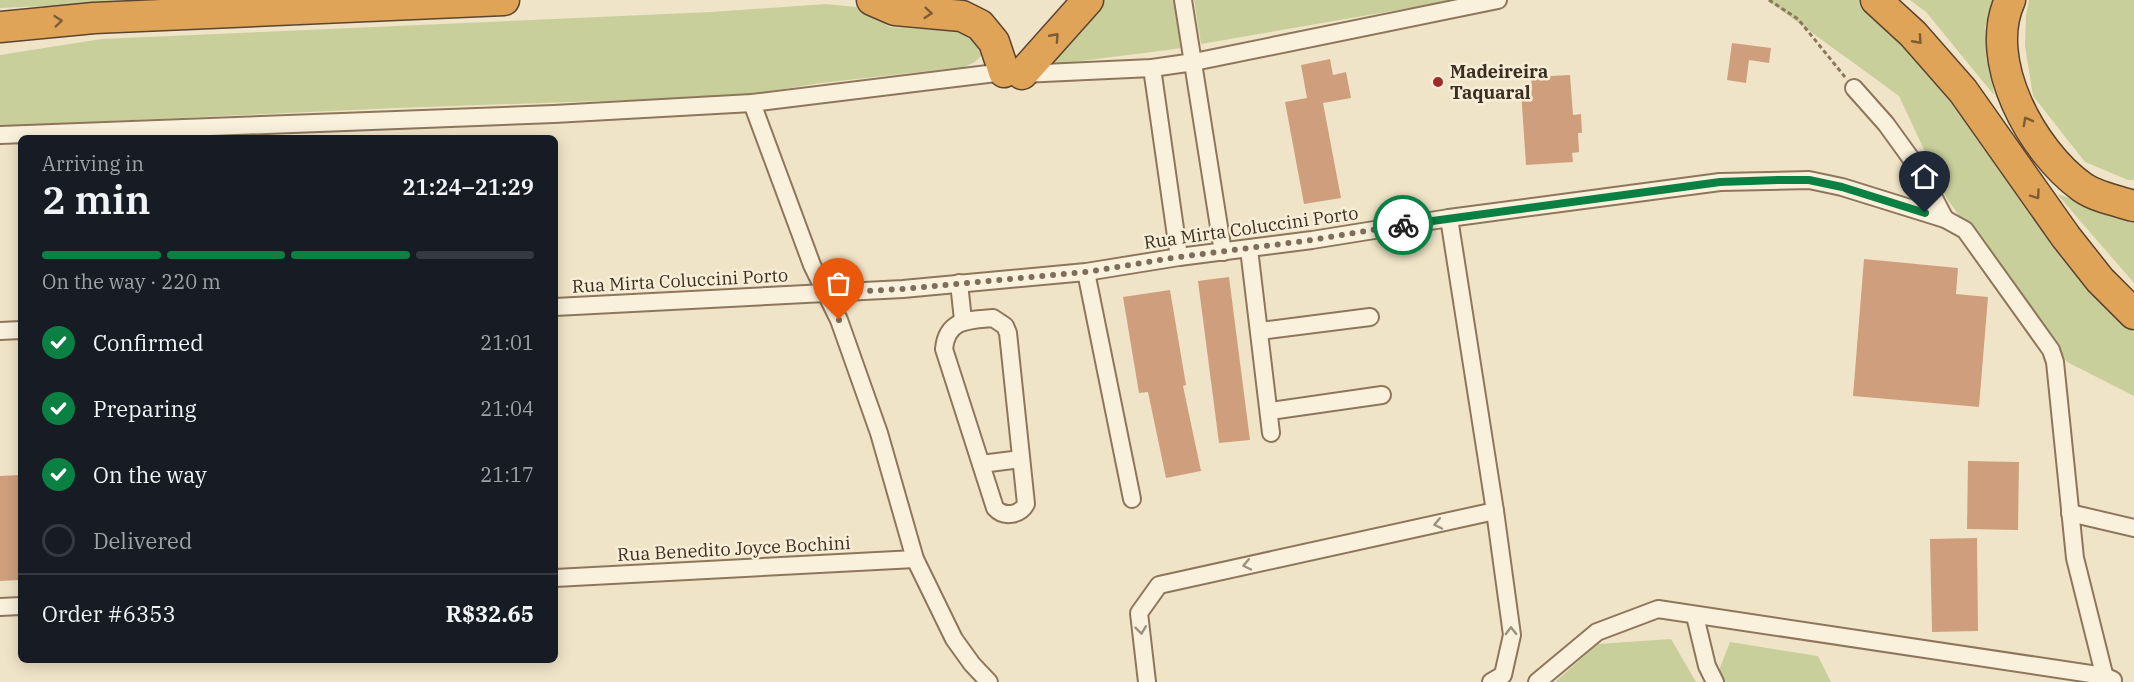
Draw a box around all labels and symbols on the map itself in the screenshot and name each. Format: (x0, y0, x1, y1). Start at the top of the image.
one-way arrow (923, 6, 933, 19)
one-way arrow (54, 15, 63, 28)
one-way arrow (1048, 33, 1059, 44)
one-way arrow (1911, 33, 1922, 44)
place label: Madeireira Taquaral (1450, 60, 1548, 104)
marker: Madeireira Taquaral (1431, 75, 1445, 89)
one-way arrow (2022, 116, 2034, 127)
pin (1899, 151, 1950, 213)
one-way arrow (2029, 189, 2040, 200)
courier (1373, 195, 1433, 255)
street label: Rua Mirta Coluccini Porto (1142, 201, 1360, 254)
pin (813, 258, 864, 320)
street label: Rua Mirta Coluccini Porto (571, 263, 789, 298)
one-way arrow (1433, 516, 1443, 529)
street label: Rua Benedito Joyce Bochini (617, 531, 852, 566)
one-way arrow (1243, 558, 1253, 571)
one-way arrow (1134, 626, 1147, 635)
one-way arrow (1504, 626, 1517, 635)

